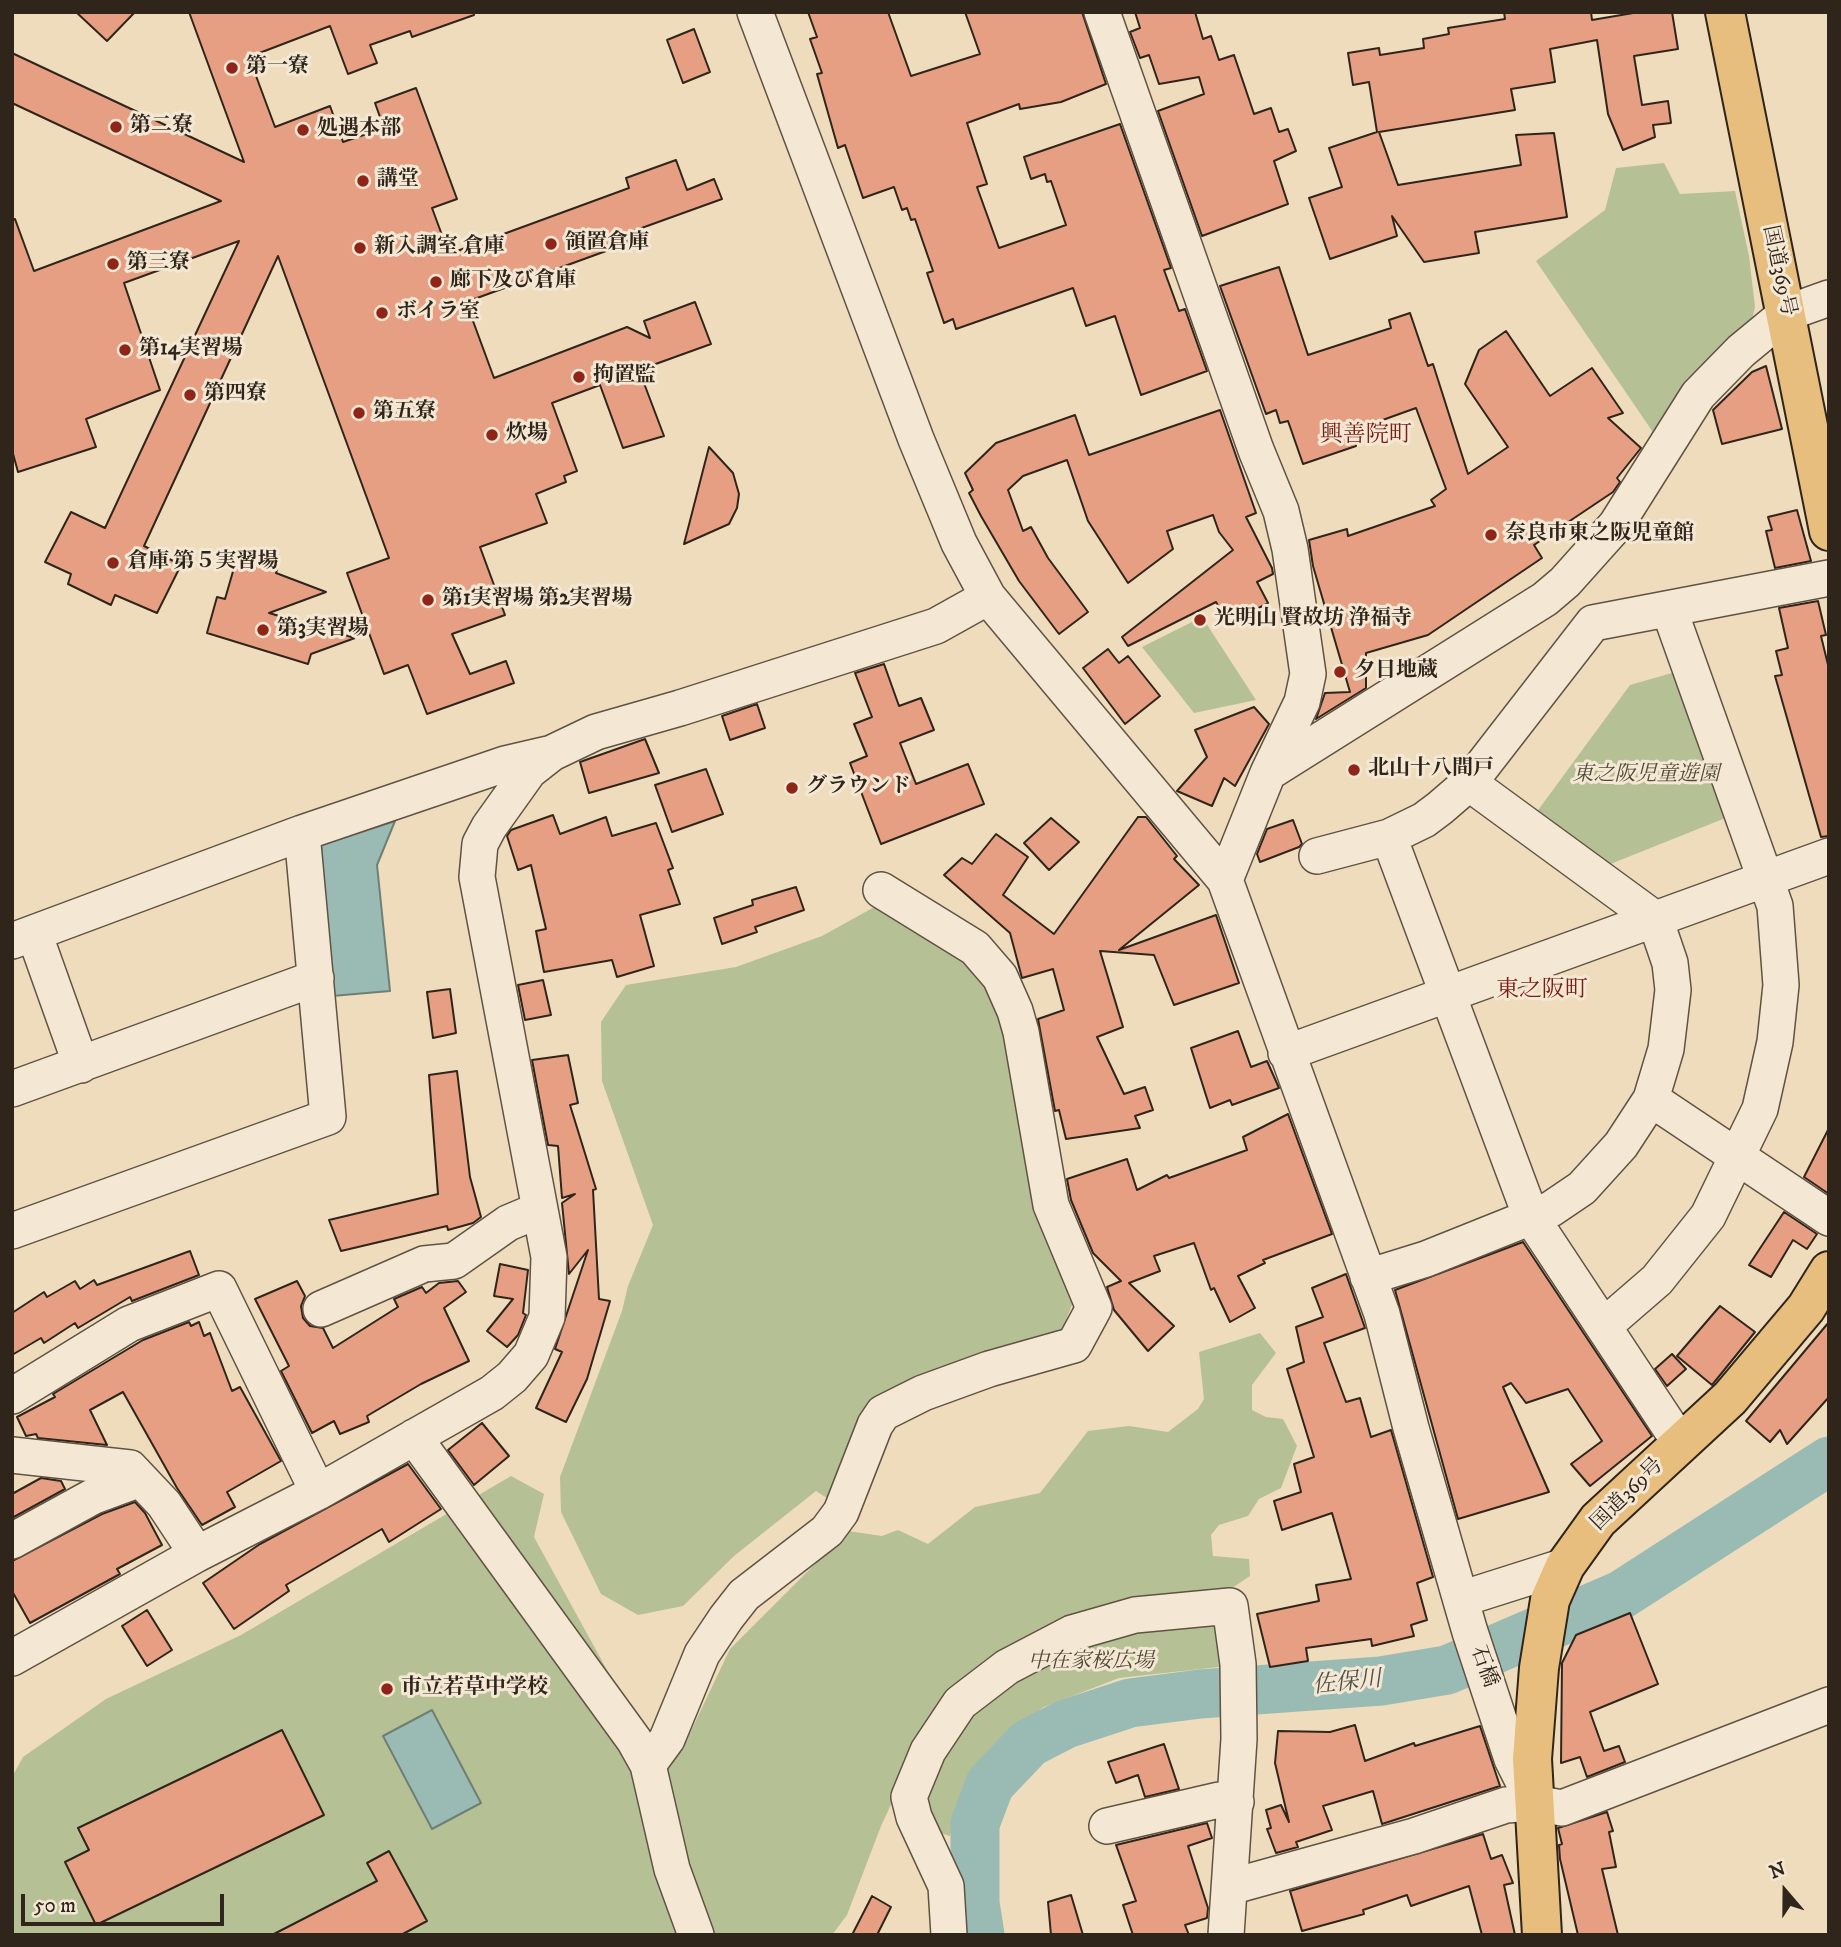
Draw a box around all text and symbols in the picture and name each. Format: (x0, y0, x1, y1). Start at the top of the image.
place label: 第一寮 (246, 55, 309, 81)
marker: 第一寮 (224, 60, 240, 76)
place label: 第二寮 (130, 114, 193, 140)
place label: 処遇本部 (317, 117, 401, 143)
marker: 第二寮 (108, 119, 124, 135)
marker: 処遇本部 (295, 122, 311, 138)
place label: 講堂 (377, 168, 419, 194)
marker: 講堂 (355, 173, 371, 189)
street label: 国道369号 (1756, 223, 1800, 319)
place label: 領置倉庫 (565, 231, 649, 257)
place label: 新入調室 倉庫 (374, 235, 505, 261)
marker: 領置倉庫 (543, 236, 559, 252)
marker: 新入調室 倉庫 (352, 240, 368, 256)
place label: 第三寮 (127, 251, 190, 277)
marker: 第三寮 (105, 256, 121, 272)
place label: 廊下及び倉庫 (450, 269, 576, 295)
marker: 廊下及び倉庫 (428, 274, 444, 290)
place label: ボイラ室 (396, 300, 480, 326)
marker: ボイラ室 (374, 305, 390, 321)
place label: 第14実習場 (139, 337, 243, 363)
marker: 第14実習場 (117, 342, 133, 358)
place label: 拘置監 (593, 364, 656, 390)
marker: 拘置監 (571, 369, 587, 385)
place label: 第四寮 (204, 382, 267, 408)
marker: 第四寮 (182, 387, 198, 403)
place label: 第五寮 (373, 400, 436, 426)
marker: 第五寮 (351, 405, 367, 421)
place label: 炊場 (506, 422, 548, 448)
district label: 興善院町 (1320, 422, 1412, 450)
marker: 炊場 (484, 427, 500, 443)
place label: 奈良市東之阪児童館 (1505, 522, 1694, 548)
marker: 奈良市東之阪児童館 (1483, 527, 1499, 543)
place label: 倉庫 第５実習場 (127, 550, 279, 576)
marker: 倉庫 第５実習場 (105, 555, 121, 571)
place label: 第1実習場 第2実習場 (442, 587, 633, 613)
marker: 第1実習場 第2実習場 (420, 592, 436, 608)
place label: 光明山 賢故坊 浄福寺 (1214, 607, 1412, 633)
marker: 光明山 賢故坊 浄福寺 (1192, 612, 1208, 628)
place label: 第3実習場 (277, 617, 369, 643)
marker: 第3実習場 (255, 622, 271, 638)
place label: 夕日地蔵 (1354, 659, 1438, 685)
marker: 夕日地蔵 (1332, 664, 1348, 680)
place label: 北山十八間戸 (1368, 757, 1494, 783)
marker: 北山十八間戸 (1346, 762, 1362, 778)
park label: 東之阪児童遊園 (1573, 763, 1719, 789)
place label: グラウンド (806, 775, 911, 801)
marker: グラウンド (784, 780, 800, 796)
district label: 東之阪町 (1496, 977, 1588, 1005)
street label: 国道369号 (1586, 1453, 1670, 1537)
street label: 石橋 (1464, 1643, 1502, 1691)
park label: 中在家桜広場 (1028, 1650, 1154, 1676)
water label: 佐保川 (1311, 1667, 1383, 1701)
place label: 市立若草中学校 (401, 1676, 548, 1702)
marker: 市立若草中学校 (379, 1681, 395, 1697)
north arrow (1750, 1856, 1820, 1926)
text: N (1766, 1857, 1789, 1884)
scale bar (24, 1881, 228, 1925)
text: 50 m (34, 1893, 76, 1919)

